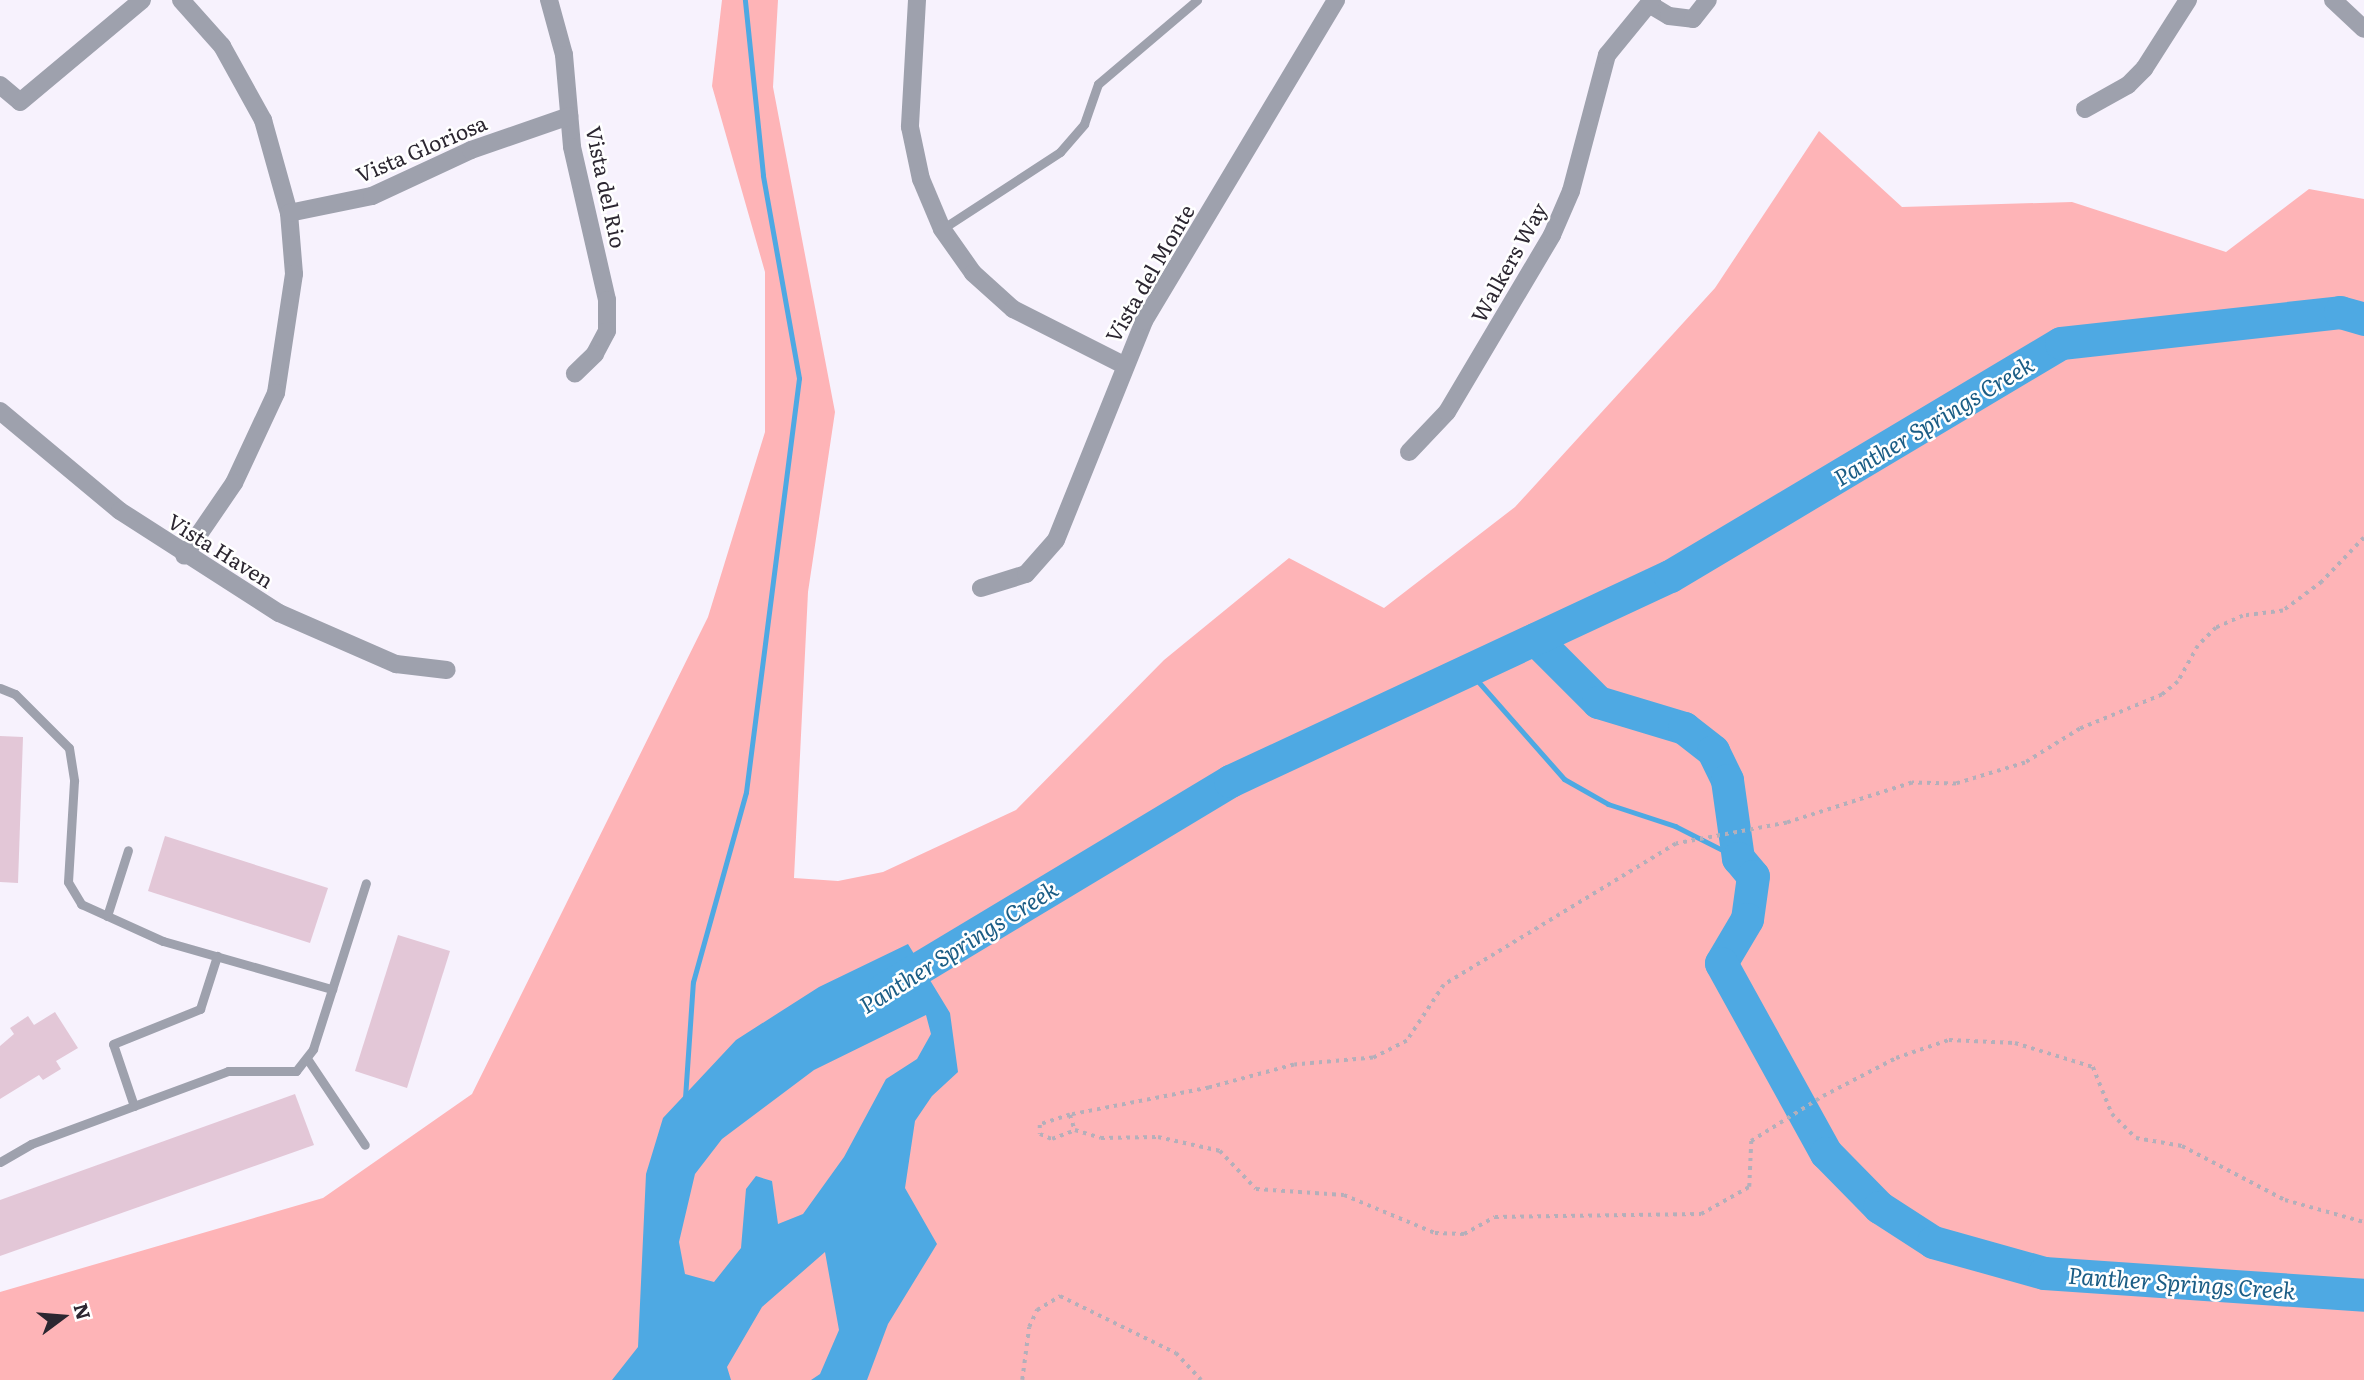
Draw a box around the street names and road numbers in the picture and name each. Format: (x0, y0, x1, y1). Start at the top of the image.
street label: Vista Gloriosa (352, 109, 490, 187)
street label: Vista del Rio (582, 124, 632, 250)
street label: Walkers Way (1465, 198, 1551, 326)
street label: Vista del Monte (1099, 200, 1199, 346)
street label: Vista Haven (163, 508, 279, 592)

